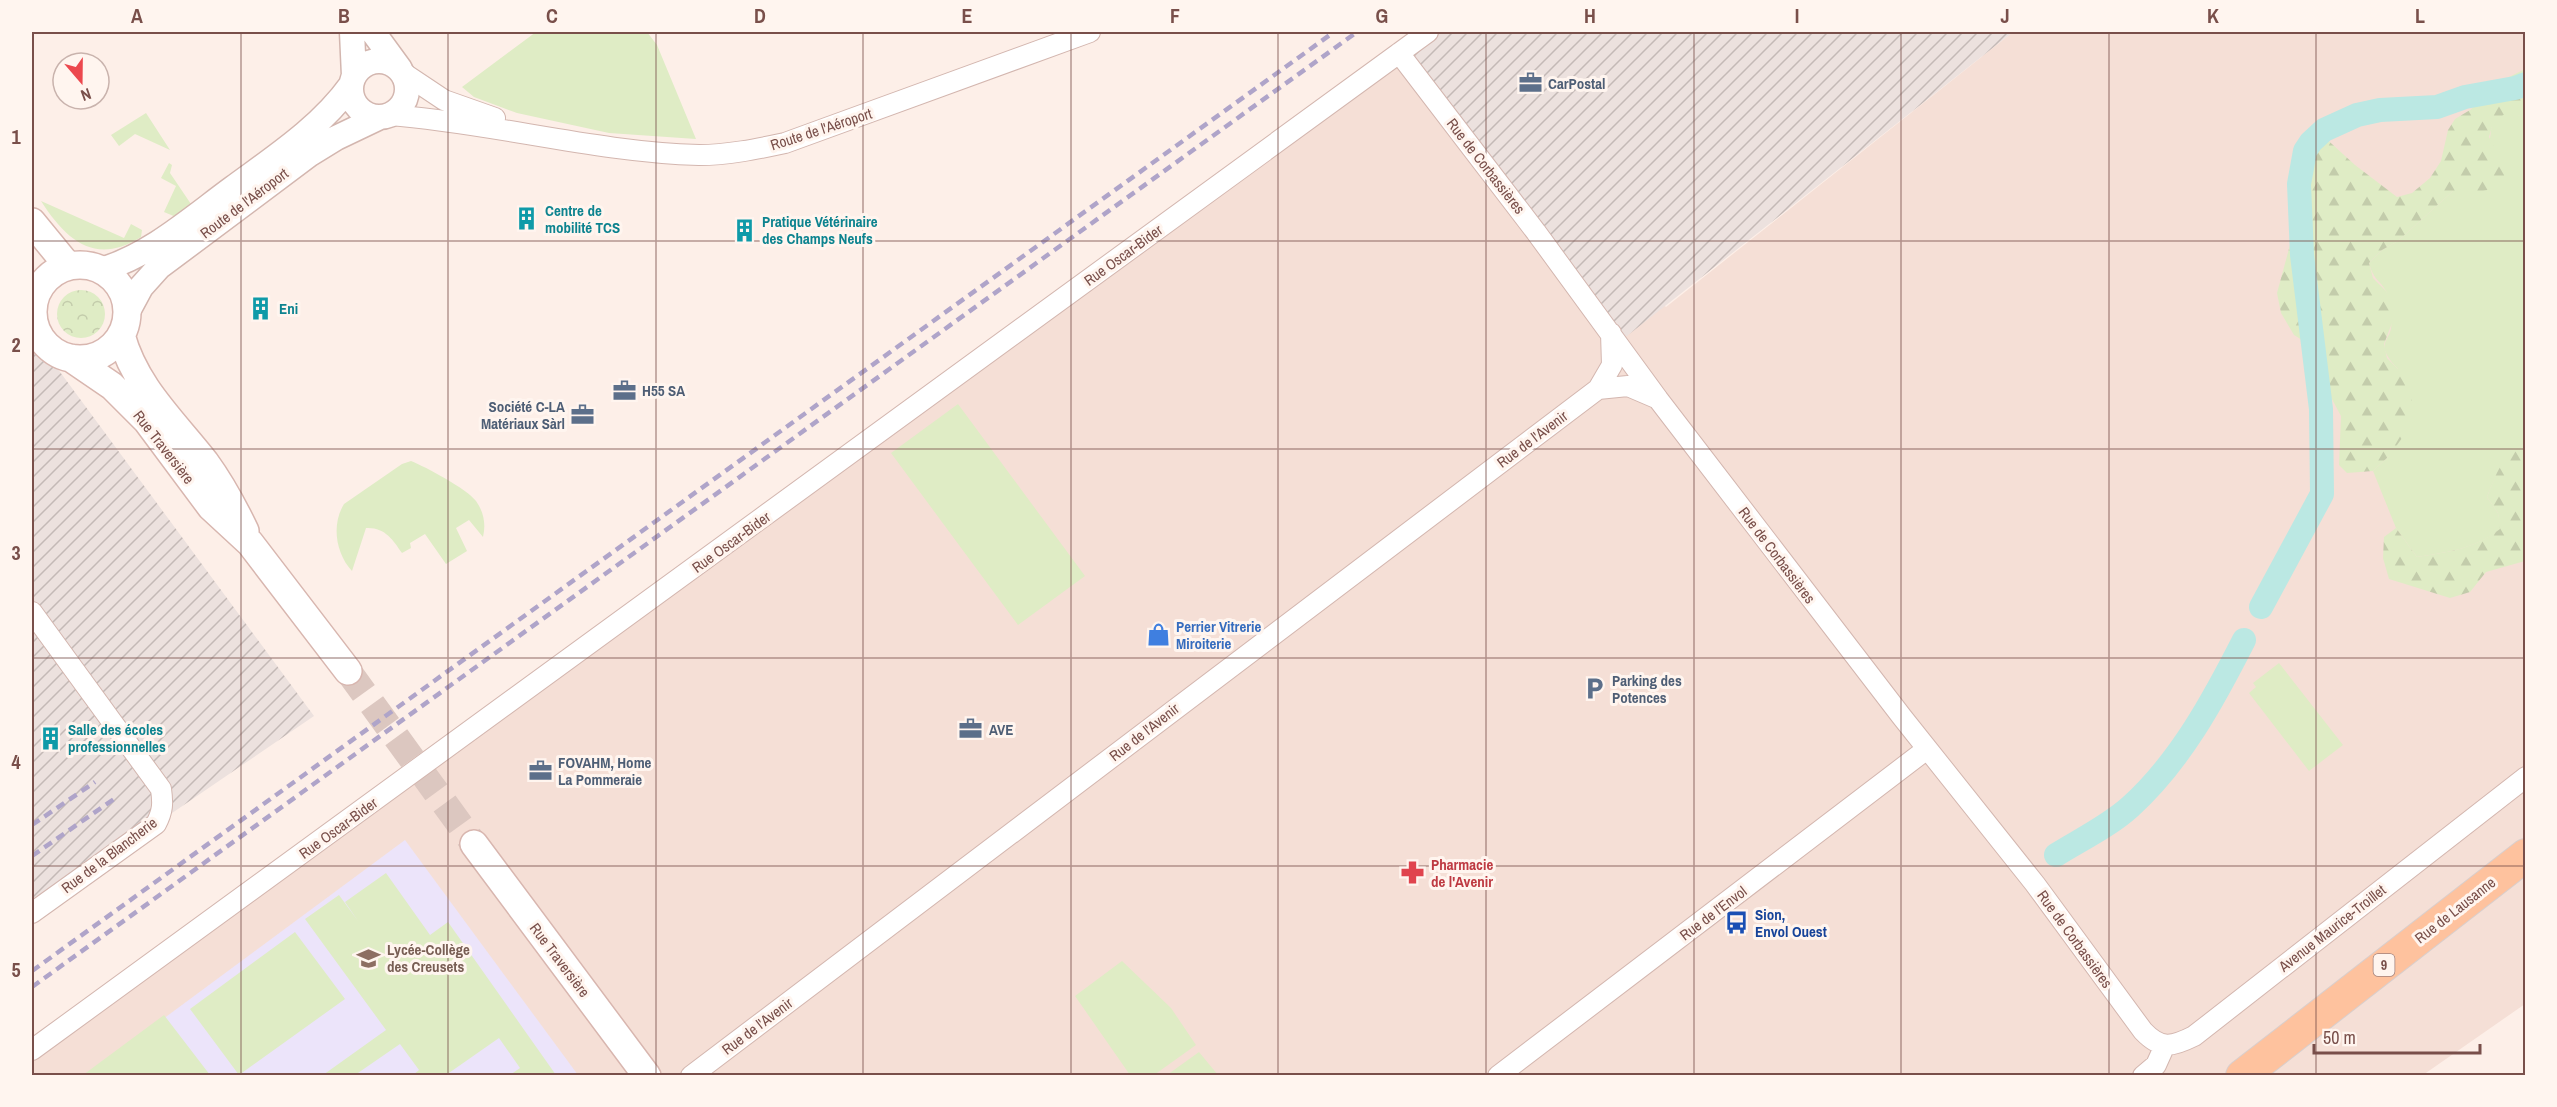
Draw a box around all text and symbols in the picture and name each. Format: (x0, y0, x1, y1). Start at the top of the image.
text: A (131, 2, 143, 29)
text: B (338, 2, 350, 29)
text: C (546, 2, 558, 29)
text: D (754, 2, 766, 29)
text: E (962, 2, 973, 29)
text: F (1170, 2, 1180, 29)
text: G (1376, 2, 1388, 29)
text: H (1584, 2, 1596, 29)
text: I (1795, 2, 1799, 29)
text: J (2000, 2, 2010, 29)
text: K (2207, 2, 2219, 29)
text: L (2415, 2, 2425, 29)
north arrow (51, 51, 111, 111)
office icon: CarPostal (1517, 70, 1543, 96)
place label: CarPostal (1548, 73, 1605, 94)
text: N (78, 83, 94, 107)
street label: Route de l'Aéroport (768, 103, 875, 155)
street label: Rue de Corbassières (1442, 114, 1530, 218)
text: 1 (11, 123, 21, 150)
street label: Route de l'Aéroport (196, 162, 293, 243)
place label: Centre de mobilité TCS (545, 200, 620, 238)
building icon: Centre de mobilité TCS (514, 206, 540, 232)
place label: Pratique Vétérinaire des Champs Neufs (762, 211, 878, 249)
building icon: Pratique Vétérinaire des Champs Neufs (731, 217, 757, 243)
street label: Rue Oscar-Bider (1079, 219, 1167, 291)
building icon: Eni (248, 295, 274, 321)
place label: Eni (279, 298, 298, 319)
text: 2 (11, 331, 21, 358)
office icon: H55 SA (611, 377, 637, 403)
place label: H55 SA (642, 380, 685, 401)
place label: Société C-LA Matériaux Sàrl (481, 396, 565, 434)
office icon: Société C-LA Matériaux Sàrl (570, 402, 596, 428)
street label: Rue de l'Avenir (1492, 405, 1572, 473)
street label: Rue Traversière (129, 406, 200, 488)
street label: Rue de Corbassières (1734, 502, 1820, 608)
street label: Rue Oscar-Bider (687, 506, 775, 578)
text: 3 (11, 539, 21, 566)
place label: Perrier Vitrerie Miroiterie (1176, 616, 1261, 654)
shop icon: Perrier Vitrerie Miroiterie (1145, 622, 1171, 648)
place label: Parking des Potences (1612, 670, 1682, 708)
parking icon: Parking des Potences (1581, 676, 1607, 702)
street label: Rue de l'Avenir (1105, 698, 1183, 766)
office icon: AVE (958, 716, 984, 742)
place label: Salle des écoles professionnelles (68, 719, 166, 757)
place label: AVE (989, 719, 1013, 740)
building icon: Salle des écoles professionnelles (37, 725, 63, 751)
text: 4 (11, 748, 21, 775)
place label: FOVAHM, Home La Pommeraie (558, 752, 652, 790)
office icon: FOVAHM, Home La Pommeraie (527, 758, 553, 784)
street label: Rue Oscar-Bider (294, 792, 382, 864)
street label: Rue de la Blancherie (57, 812, 161, 898)
place label: Pharmacie de l'Avenir (1431, 854, 1493, 892)
pharmacy icon: Pharmacie de l'Avenir (1400, 860, 1426, 886)
street label: Rue de Lausanne (2410, 872, 2500, 948)
street label: Avenue Maurice-Troillet (2273, 879, 2390, 977)
street label: Rue de l'Envol (1675, 881, 1751, 945)
street label: Rue de Corbassières (2032, 886, 2118, 992)
place label: Sion, Envol Ouest (1755, 904, 1827, 942)
bus stop icon: Sion, Envol Ouest (1724, 910, 1750, 936)
street label: Rue Traversière (525, 918, 595, 1002)
place label: Lycée-Collège des Creusets (387, 939, 470, 977)
school or university icon: Lycée-Collège des Creusets (356, 945, 382, 971)
road number: 9 (2374, 954, 2394, 976)
text: 5 (11, 956, 21, 983)
street label: Rue de l'Avenir (717, 992, 797, 1060)
scale bar (2314, 1017, 2480, 1055)
text: 50 m (2323, 1025, 2356, 1050)

